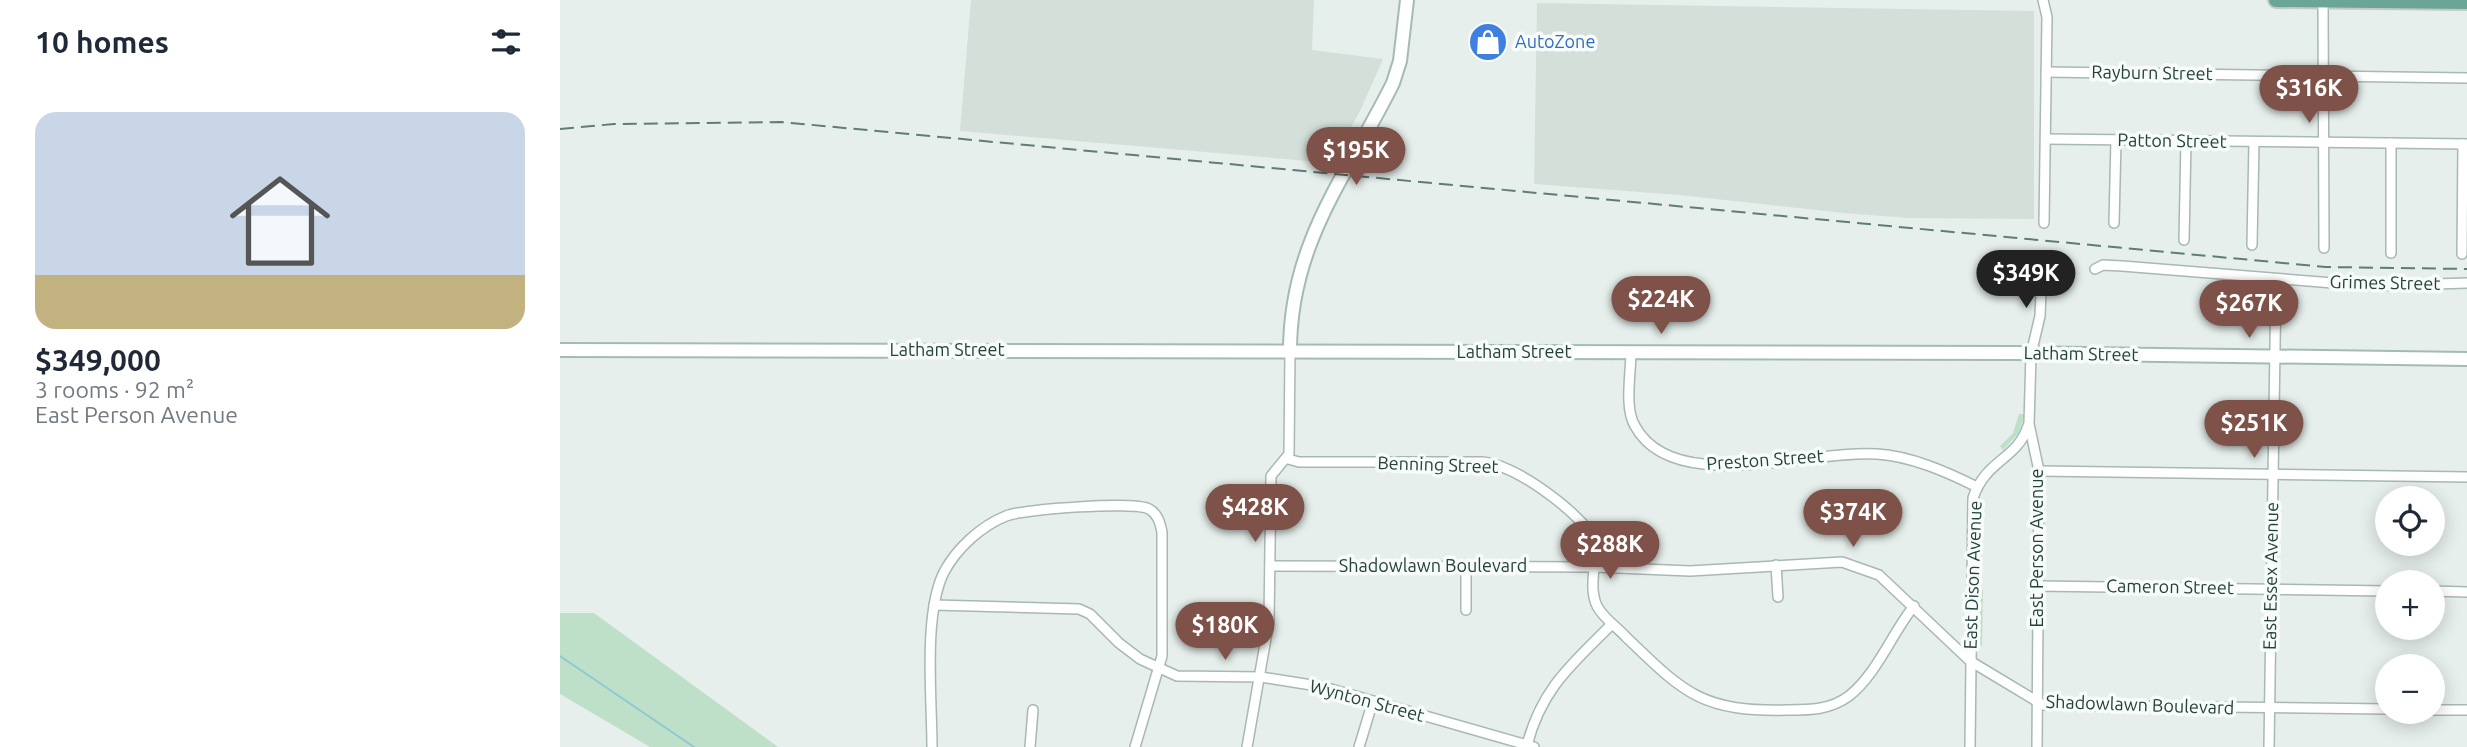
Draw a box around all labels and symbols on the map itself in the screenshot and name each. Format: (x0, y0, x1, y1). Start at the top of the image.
shop icon: AutoZone (1467, 21, 1509, 63)
place label: AutoZone (1515, 31, 1595, 51)
street label: Rayburn Street (2091, 61, 2213, 83)
pin: $316K (2260, 66, 2358, 125)
pin: $195K (1307, 128, 1405, 187)
street label: Patton Street (2117, 129, 2227, 151)
pin: $349K (1977, 250, 2075, 310)
street label: Grimes Street (2329, 271, 2441, 293)
pin: $224K (1612, 276, 1710, 336)
pin: $267K (2200, 280, 2298, 340)
street label: Latham Street (890, 339, 1004, 359)
street label: Latham Street (1457, 341, 1571, 361)
street label: Latham Street (2023, 342, 2139, 364)
pin: $251K (2205, 400, 2303, 460)
street label: Preston Street (1706, 445, 1824, 473)
street label: Benning Street (1377, 452, 1499, 476)
street label: East Person Avenue (2026, 469, 2046, 627)
pin: $428K (1206, 484, 1304, 544)
pin: $374K (1804, 490, 1902, 549)
street label: East Dison Avenue (1959, 500, 1985, 650)
street label: East Essex Avenue (2259, 502, 2281, 650)
pin: $288K (1561, 522, 1659, 581)
street label: Shadowlawn Boulevard (1339, 555, 1527, 575)
street label: Cameron Street (2106, 575, 2234, 597)
pin: $180K (1176, 602, 1274, 662)
street label: Wynton Street (1308, 675, 1427, 725)
street label: Shadowlawn Boulevard (2045, 691, 2235, 717)

